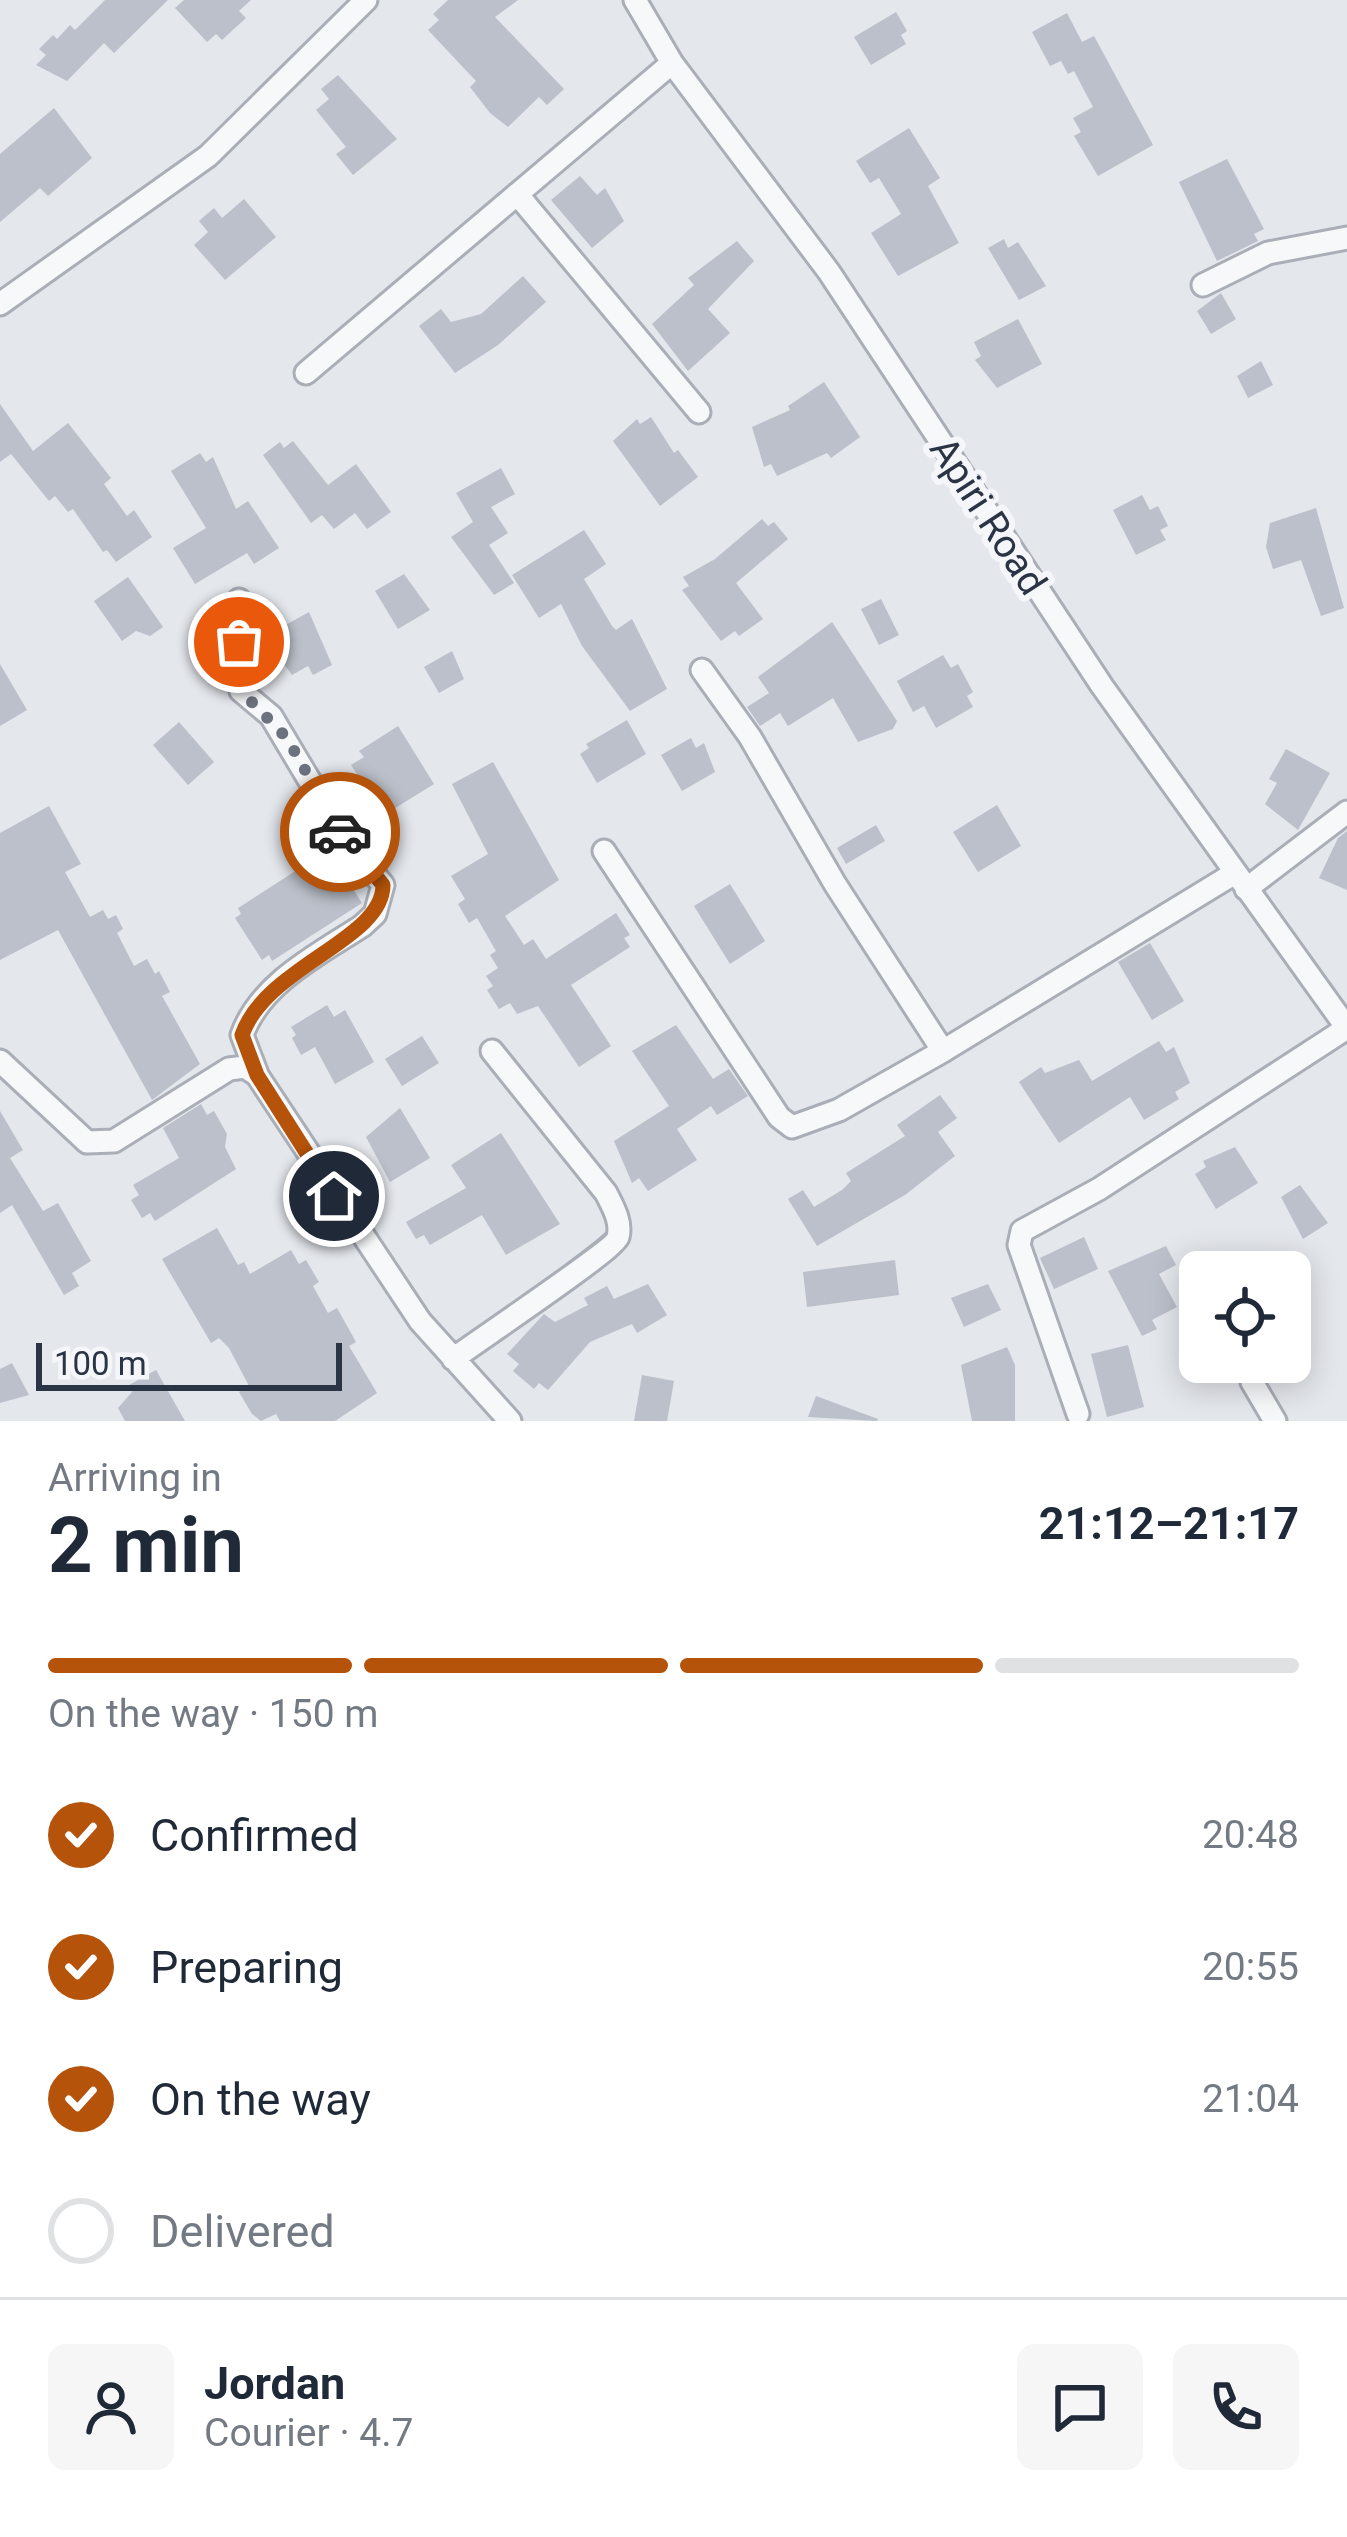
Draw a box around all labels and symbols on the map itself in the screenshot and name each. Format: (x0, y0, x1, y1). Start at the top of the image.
street label: Apiri Road (920, 429, 1056, 603)
pin (188, 591, 290, 693)
courier (280, 772, 400, 892)
pin (283, 1145, 385, 1247)
scale bar (36, 1337, 342, 1390)

